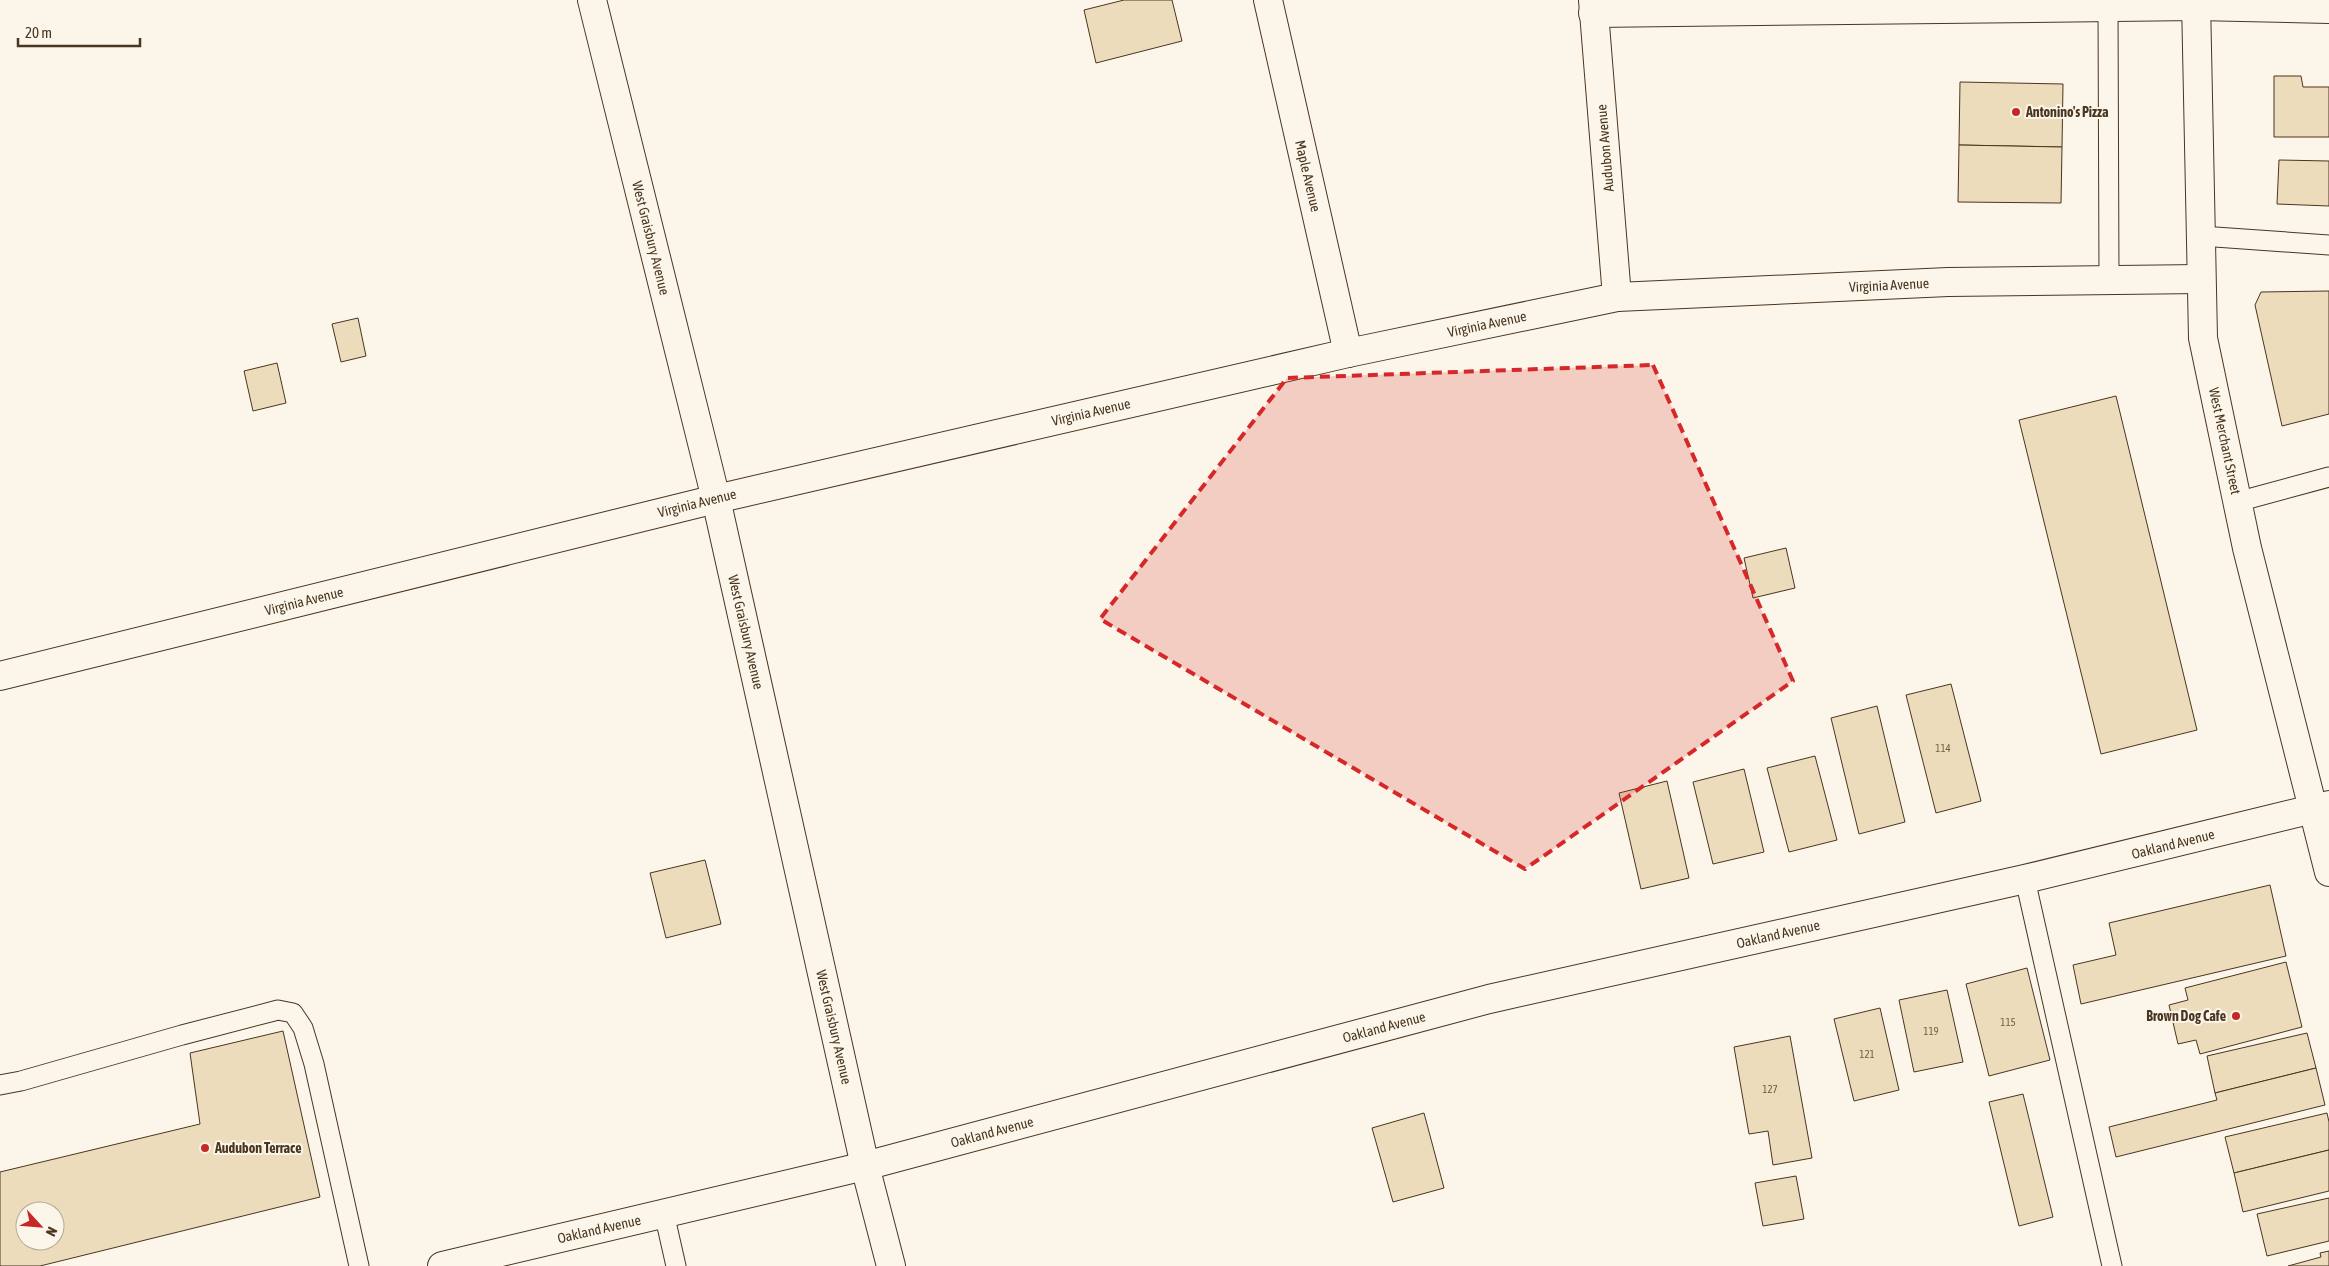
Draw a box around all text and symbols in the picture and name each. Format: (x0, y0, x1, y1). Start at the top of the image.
scale bar (18, 15, 140, 47)
text: 20 m (25, 24, 52, 41)
street label: Audubon Avenue (1593, 104, 1617, 192)
place label: Antonino's Pizza (2025, 104, 2109, 120)
marker: Antonino's Pizza (2010, 106, 2022, 118)
street label: Maple Avenue (1292, 139, 1324, 213)
street label: West Graisbury Avenue (629, 179, 673, 297)
street label: Virginia Avenue (1849, 275, 1929, 295)
street label: Virginia Avenue (1446, 308, 1528, 340)
street label: West Merchant Street (2206, 386, 2244, 496)
street label: Virginia Avenue (1050, 395, 1132, 429)
street label: Virginia Avenue (656, 486, 738, 520)
street label: West Graisbury Avenue (725, 573, 767, 691)
street label: Virginia Avenue (263, 584, 345, 618)
house number: 114 (1935, 742, 1951, 754)
street label: Oakland Avenue (2130, 826, 2216, 862)
street label: Oakland Avenue (1735, 917, 1821, 951)
street label: West Graisbury Avenue (813, 968, 855, 1086)
street label: Oakland Avenue (1341, 1008, 1427, 1046)
place label: Brown Dog Cafe (2146, 1008, 2226, 1024)
marker: Brown Dog Cafe (2230, 1010, 2242, 1022)
house number: 115 (2000, 1016, 2016, 1028)
house number: 119 (1923, 1025, 1939, 1037)
house number: 121 (1859, 1048, 1875, 1060)
house number: 127 (1762, 1083, 1778, 1095)
street label: Oakland Avenue (949, 1113, 1035, 1151)
place label: Audubon Terrace (214, 1140, 302, 1156)
marker: Audubon Terrace (199, 1142, 211, 1154)
north arrow (15, 1201, 65, 1251)
street label: Oakland Avenue (556, 1212, 642, 1246)
text: N (43, 1224, 61, 1239)

